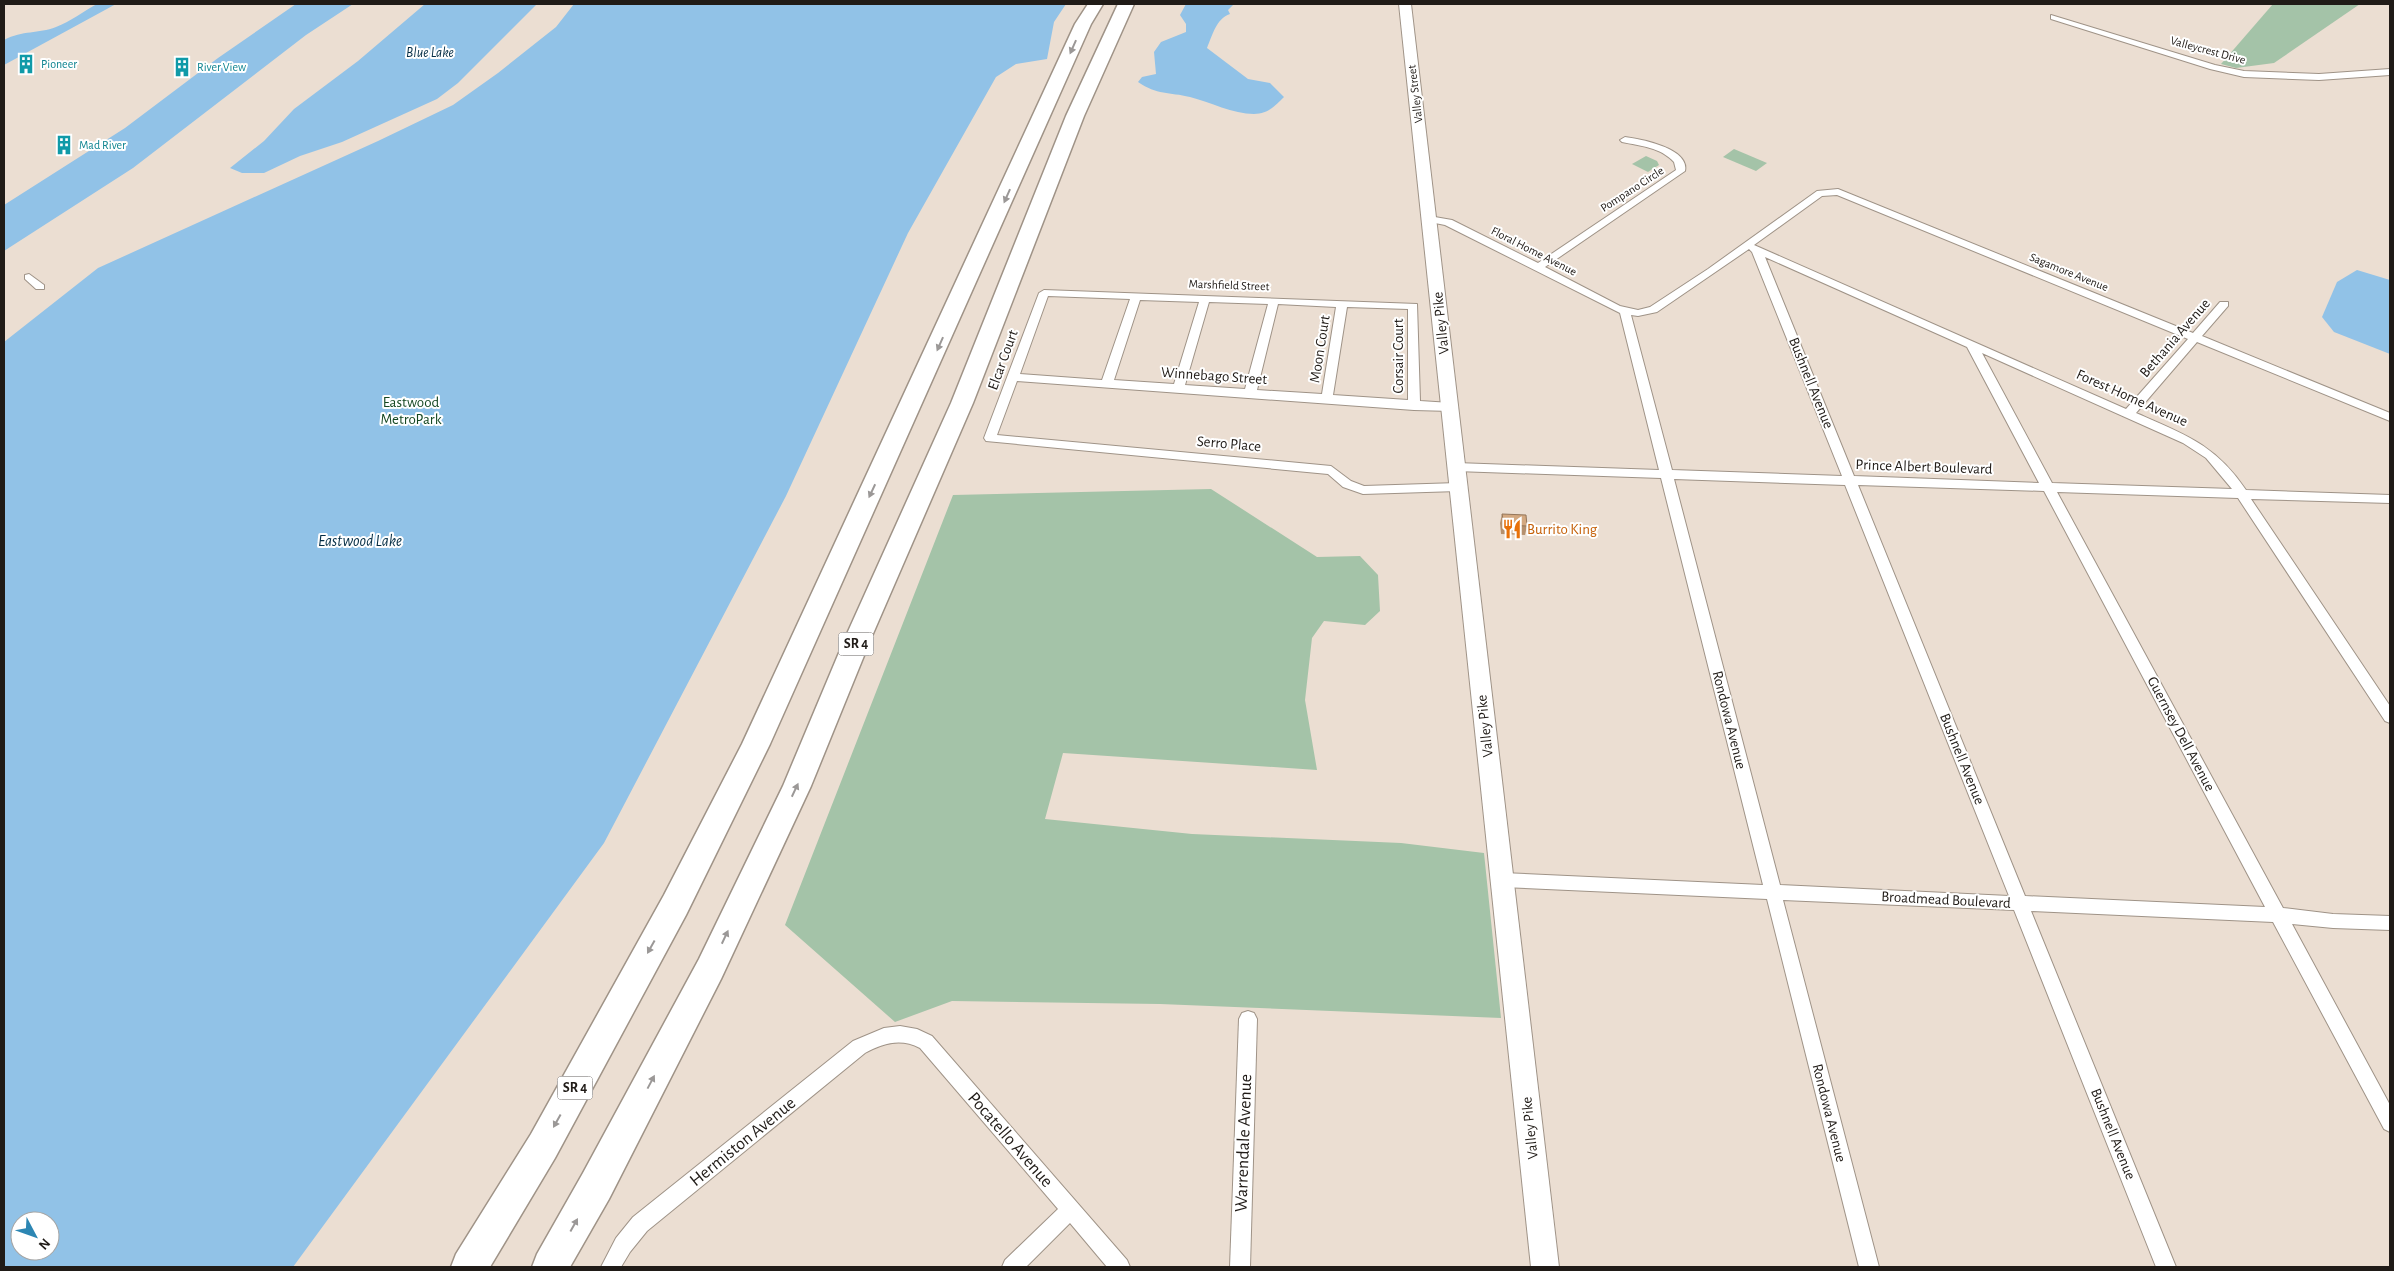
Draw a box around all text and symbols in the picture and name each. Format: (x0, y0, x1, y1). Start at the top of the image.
street label: Valleycrest Drive (2169, 34, 2247, 67)
one-way arrow (1069, 40, 1077, 54)
water label: Blue Lake (406, 46, 454, 60)
building icon: Pioneer (15, 53, 37, 75)
building icon: River View (171, 56, 193, 78)
place label: Pioneer (41, 58, 77, 70)
place label: River View (197, 61, 246, 73)
street label: Valley Street (1405, 64, 1426, 124)
building icon: Mad River (53, 134, 75, 156)
place label: Mad River (79, 139, 126, 151)
street label: Pompano Circle (1598, 164, 1666, 214)
one-way arrow (1002, 189, 1010, 203)
street label: Floral Home Avenue (1489, 224, 1579, 278)
street label: Sagamore Avenue (2028, 251, 2110, 293)
street label: Marshfield Street (1188, 278, 1270, 292)
street label: Valley Pike (1430, 291, 1452, 355)
street label: Bethania Avenue (2137, 296, 2213, 380)
street label: Moon Court (1307, 314, 1333, 384)
street label: Corsair Court (1391, 318, 1406, 394)
street label: Elcar Court (985, 328, 1021, 392)
street label: Bushnell Avenue (1786, 335, 1836, 431)
one-way arrow (935, 337, 943, 351)
street label: Winnebago Street (1160, 365, 1268, 387)
street label: Forest Home Avenue (2074, 367, 2190, 429)
park label: Eastwood MetroPark (380, 395, 442, 427)
street label: Serro Place (1196, 434, 1262, 454)
street label: Prince Albert Boulevard (1855, 457, 1993, 477)
one-way arrow (867, 484, 875, 498)
restaurant icon: Burrito King (1501, 518, 1523, 540)
place label: Burrito King (1527, 522, 1598, 537)
water label: Eastwood Lake (318, 533, 402, 549)
road number: SR 4 (838, 633, 874, 656)
street label: Rondowa Avenue (1710, 669, 1748, 771)
street label: Guernsey Dell Avenue (2144, 674, 2218, 794)
street label: Valley Pike (1474, 694, 1496, 758)
street label: Bushnell Avenue (1937, 711, 1987, 807)
one-way arrow (791, 783, 799, 797)
street label: Broadmead Boulevard (1881, 889, 2011, 911)
one-way arrow (722, 930, 730, 944)
one-way arrow (647, 940, 655, 955)
street label: Rondowa Avenue (1810, 1062, 1848, 1164)
one-way arrow (647, 1074, 655, 1089)
street label: Warrendale Avenue (1233, 1074, 1255, 1212)
road number: SR 4 (558, 1076, 592, 1100)
street label: Bushnell Avenue (2088, 1086, 2138, 1182)
street label: Pocatello Avenue (964, 1089, 1056, 1191)
street label: Hermiston Avenue (687, 1094, 799, 1190)
street label: Valley Pike (1519, 1096, 1541, 1160)
one-way arrow (553, 1113, 561, 1128)
north arrow (10, 1211, 60, 1261)
one-way arrow (570, 1218, 579, 1231)
text: N (36, 1236, 53, 1252)

